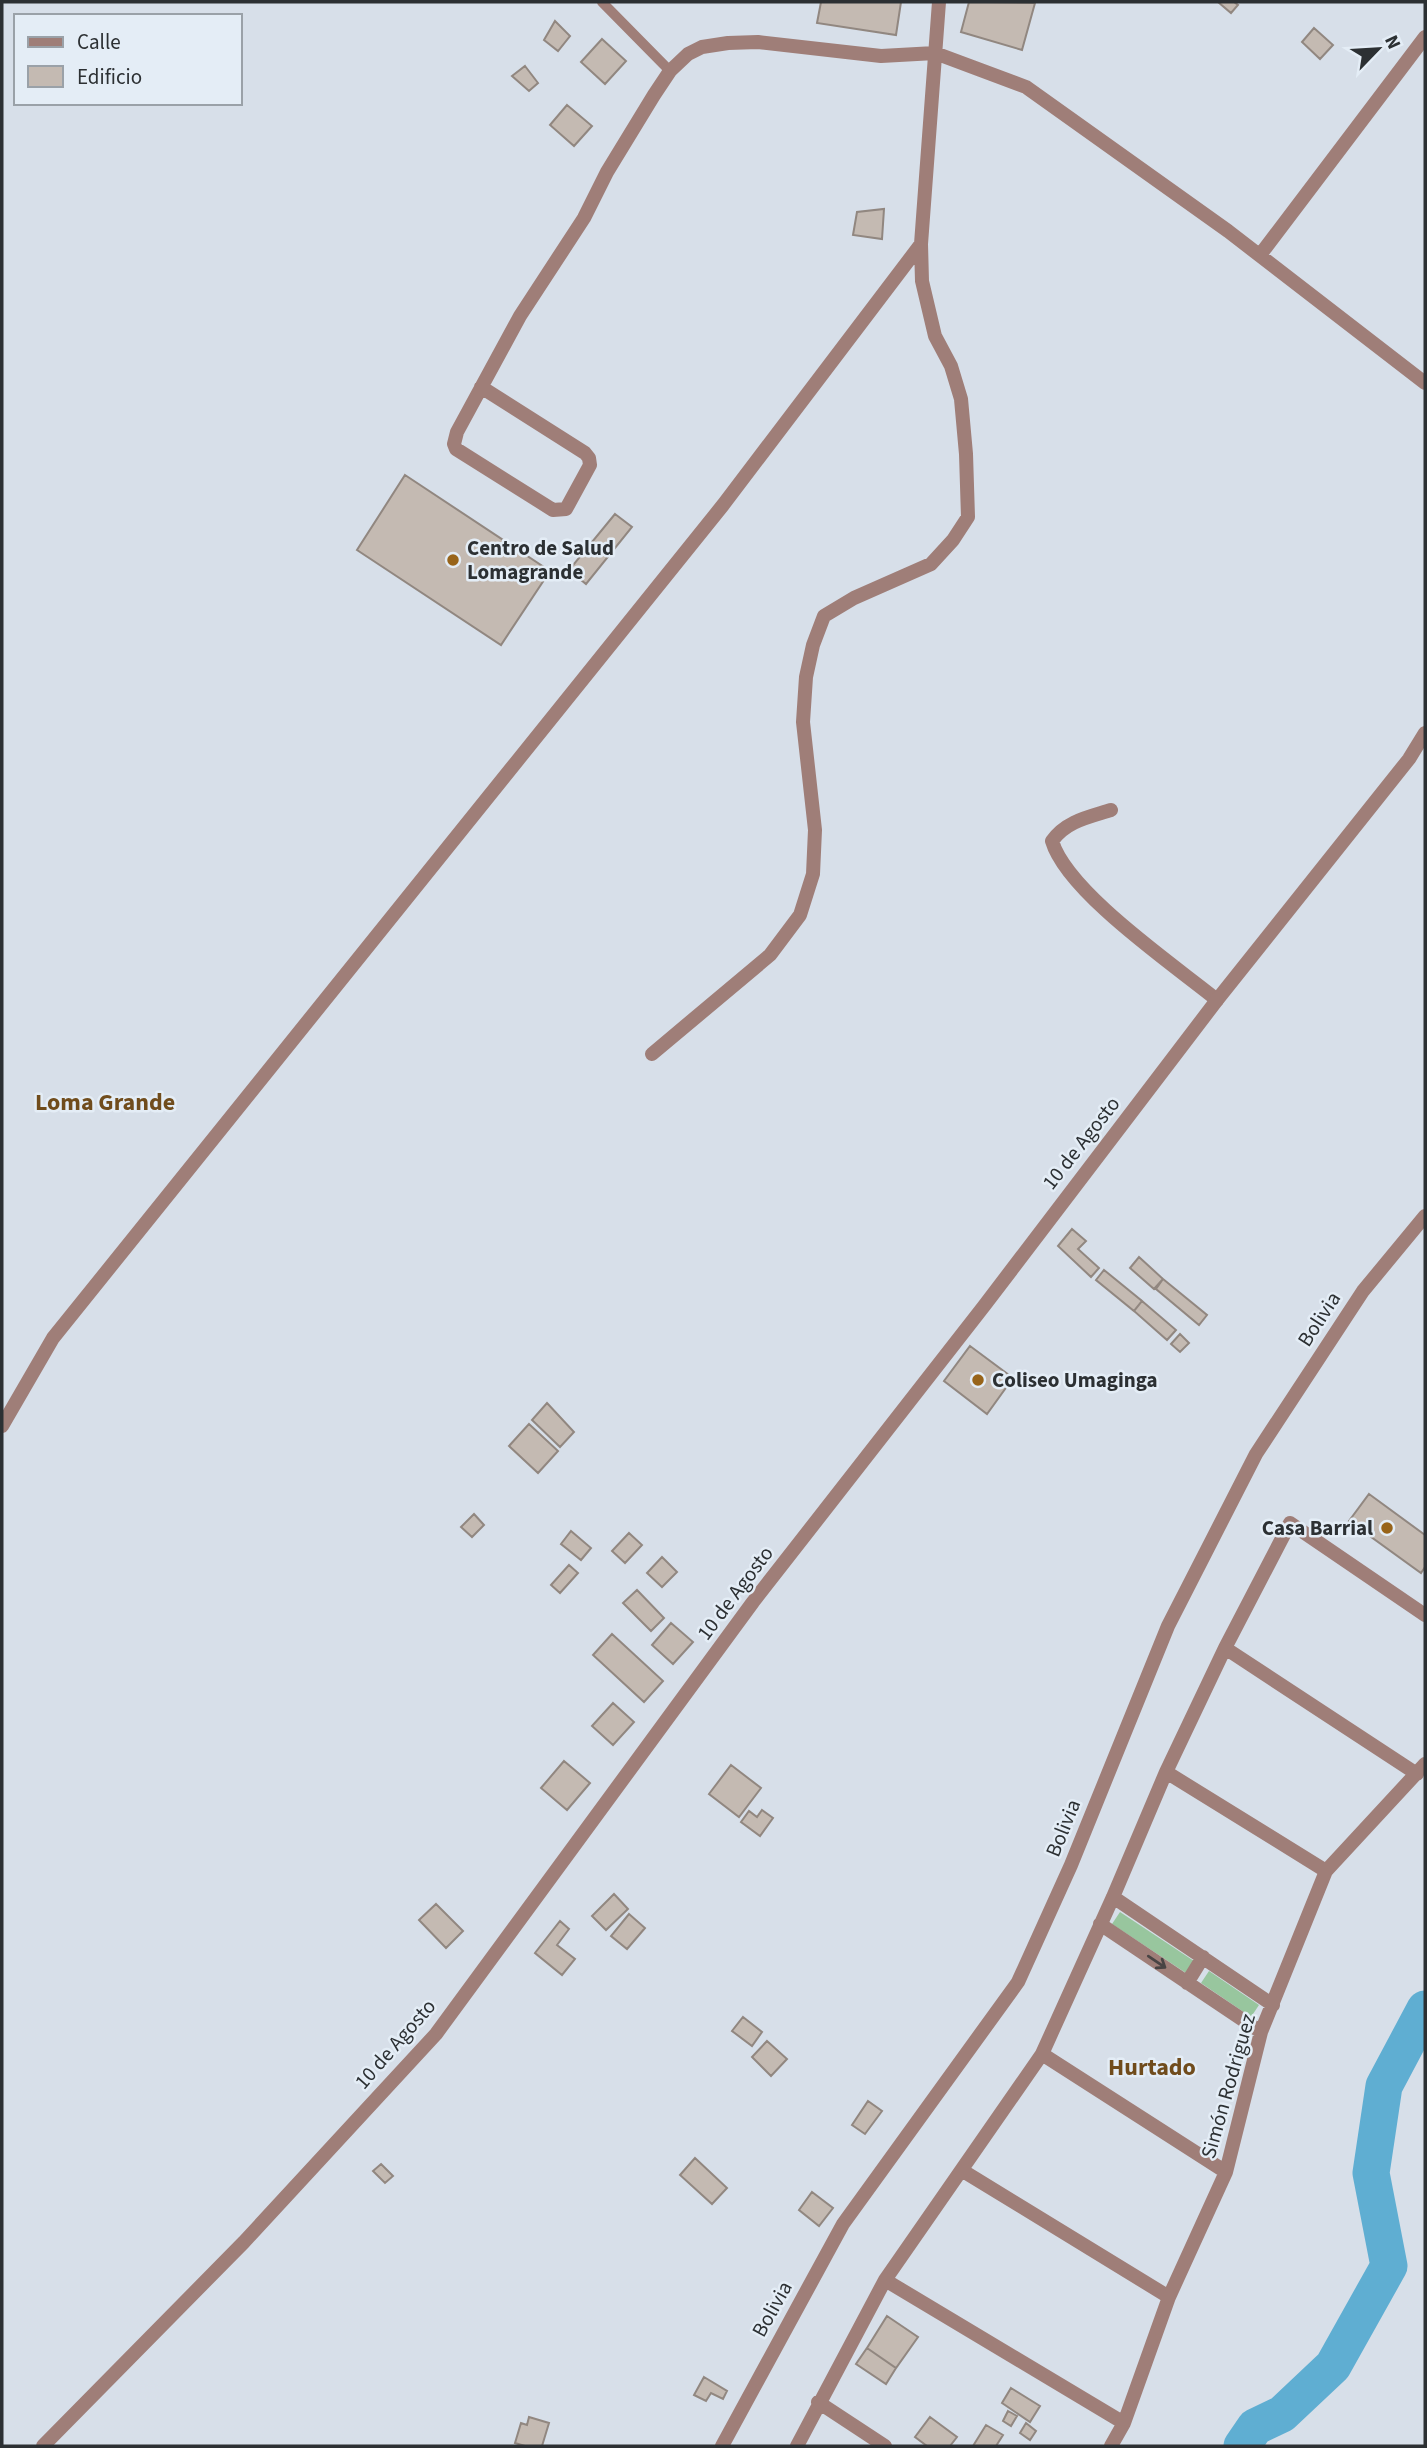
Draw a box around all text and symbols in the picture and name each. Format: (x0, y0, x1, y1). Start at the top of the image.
legend (14, 14, 242, 105)
north arrow (1343, 14, 1413, 84)
text: Calle (77, 27, 121, 57)
text: N (1377, 31, 1407, 54)
text: Edificio (77, 62, 142, 92)
place label: Centro de Salud Lomagrande (467, 533, 614, 587)
marker: Centro de Salud Lomagrande (445, 552, 461, 568)
district label: Loma Grande (35, 1085, 175, 1120)
street label: 10 de Agosto (1035, 1090, 1127, 1196)
street label: Bolivia (1290, 1286, 1348, 1352)
place label: Coliseo Umaginga (992, 1365, 1158, 1395)
marker: Coliseo Umaginga (970, 1372, 986, 1388)
place label: Casa Barrial (1262, 1513, 1373, 1543)
marker: Casa Barrial (1379, 1520, 1395, 1536)
street label: 10 de Agosto (690, 1540, 780, 1646)
street label: Bolivia (1038, 1795, 1088, 1861)
one-way arrow (1147, 1955, 1166, 1970)
street label: 10 de Agosto (347, 1992, 443, 2096)
street label: Simón Rodriguez (1193, 2010, 1263, 2162)
district label: Hurtado (1108, 2050, 1196, 2085)
street label: Bolivia (744, 2276, 800, 2342)

